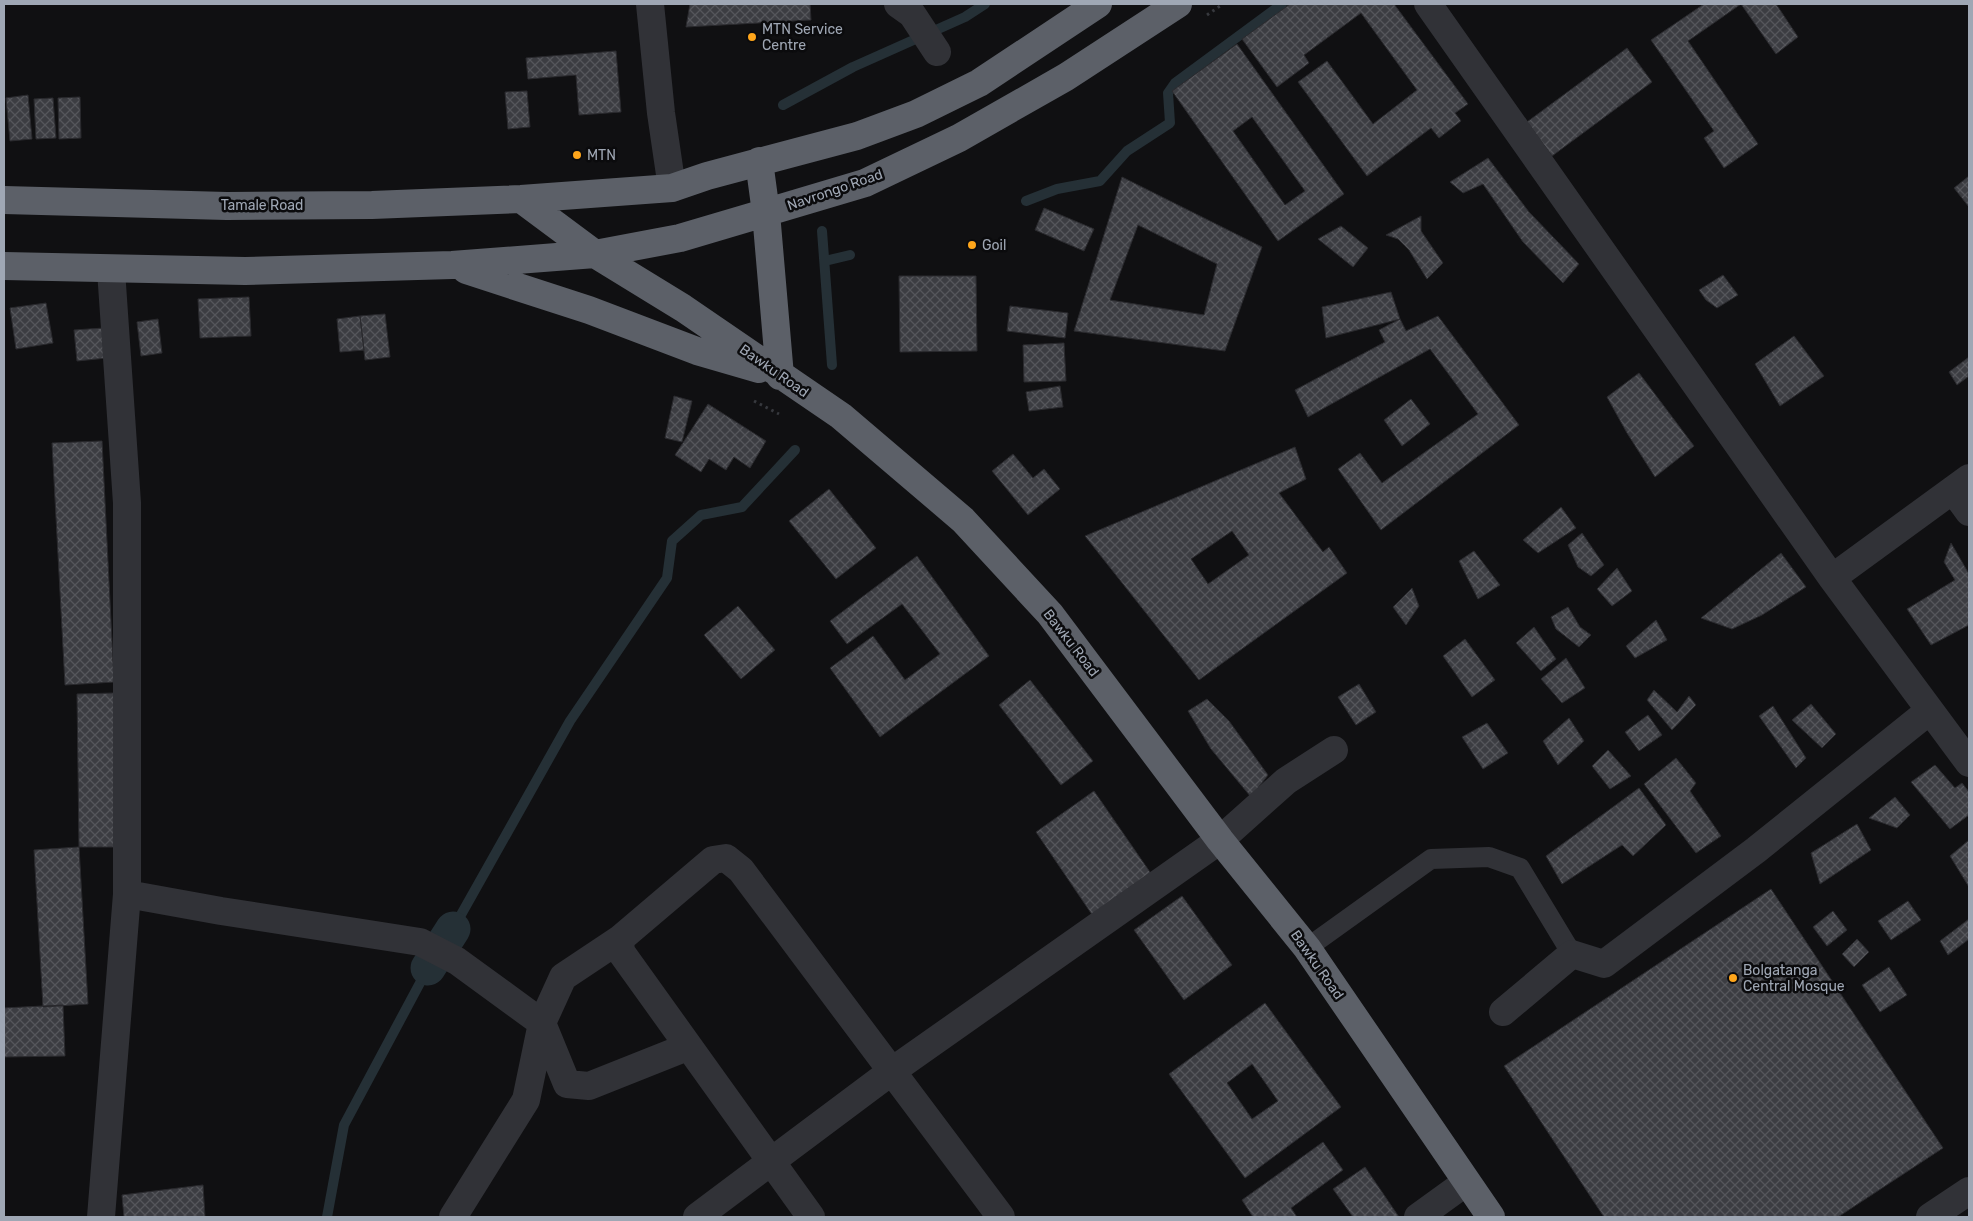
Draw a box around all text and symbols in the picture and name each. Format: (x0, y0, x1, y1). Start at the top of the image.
place label: MTN Service Centre (762, 21, 843, 54)
marker: MTN Service Centre (746, 31, 758, 43)
place label: MTN (587, 147, 616, 164)
marker: MTN (571, 149, 583, 161)
street label: Navrongo Road (785, 166, 885, 214)
street label: Tamale Road (221, 197, 303, 214)
place label: Goil (982, 237, 1006, 254)
marker: Goil (966, 239, 978, 251)
street label: Bawku Road (736, 341, 812, 401)
street label: Bawku Road (1040, 606, 1102, 680)
street label: Bawku Road (1287, 927, 1347, 1003)
place label: Bolgatanga Central Mosque (1743, 962, 1845, 995)
marker: Bolgatanga Central Mosque (1727, 972, 1739, 984)

